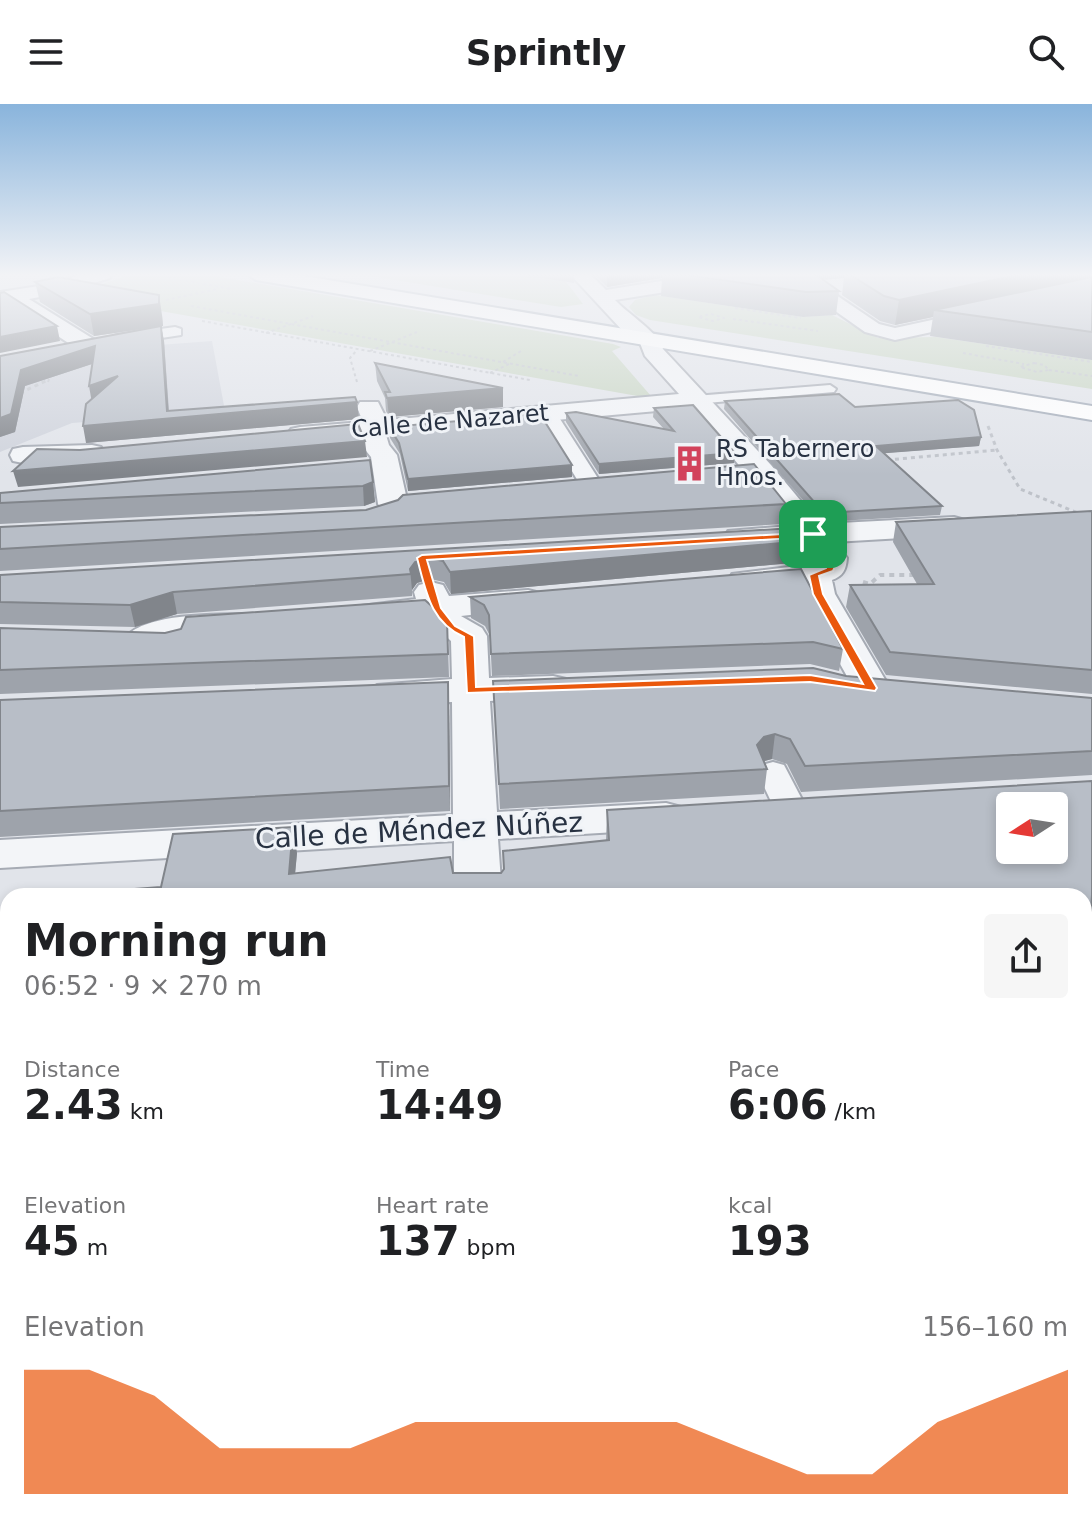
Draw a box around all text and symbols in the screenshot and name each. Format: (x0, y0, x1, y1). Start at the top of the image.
icon: menu (24, 30, 68, 74)
icon: search (1024, 30, 1068, 74)
text: Sprintly (466, 32, 626, 73)
street label: Calle de Nazaret (350, 398, 550, 444)
place label: RS Tabernero Hnos. (716, 435, 874, 491)
building icon: RS Tabernero Hnos. (671, 444, 709, 482)
pin (779, 500, 847, 568)
icon: arrive (791, 512, 835, 556)
north arrow (996, 792, 1068, 864)
map controls (996, 792, 1068, 864)
street label: Calle de Méndez Núñez (254, 805, 584, 856)
button: share (984, 914, 1068, 998)
text: Morning run (24, 915, 329, 966)
text: 06:52 · 9 × 270 m (24, 971, 262, 1001)
text: Distance (24, 1057, 120, 1082)
text: Time (376, 1057, 430, 1082)
text: Pace (728, 1057, 779, 1082)
text: 2.43 (24, 1082, 123, 1128)
text: 14:49 (376, 1082, 503, 1128)
text: 6:06 (728, 1082, 828, 1128)
text: km (123, 1099, 164, 1124)
text: /km (828, 1099, 876, 1124)
text: Elevation (24, 1193, 126, 1218)
text: Heart rate (376, 1193, 489, 1218)
text: kcal (728, 1193, 772, 1218)
text: 45 (24, 1218, 80, 1264)
text: 137 (376, 1218, 460, 1264)
text: 193 (728, 1218, 812, 1264)
text: m (80, 1235, 108, 1260)
text: bpm (460, 1235, 516, 1260)
text: Elevation (24, 1312, 145, 1342)
text: 156–160 m (922, 1312, 1068, 1342)

